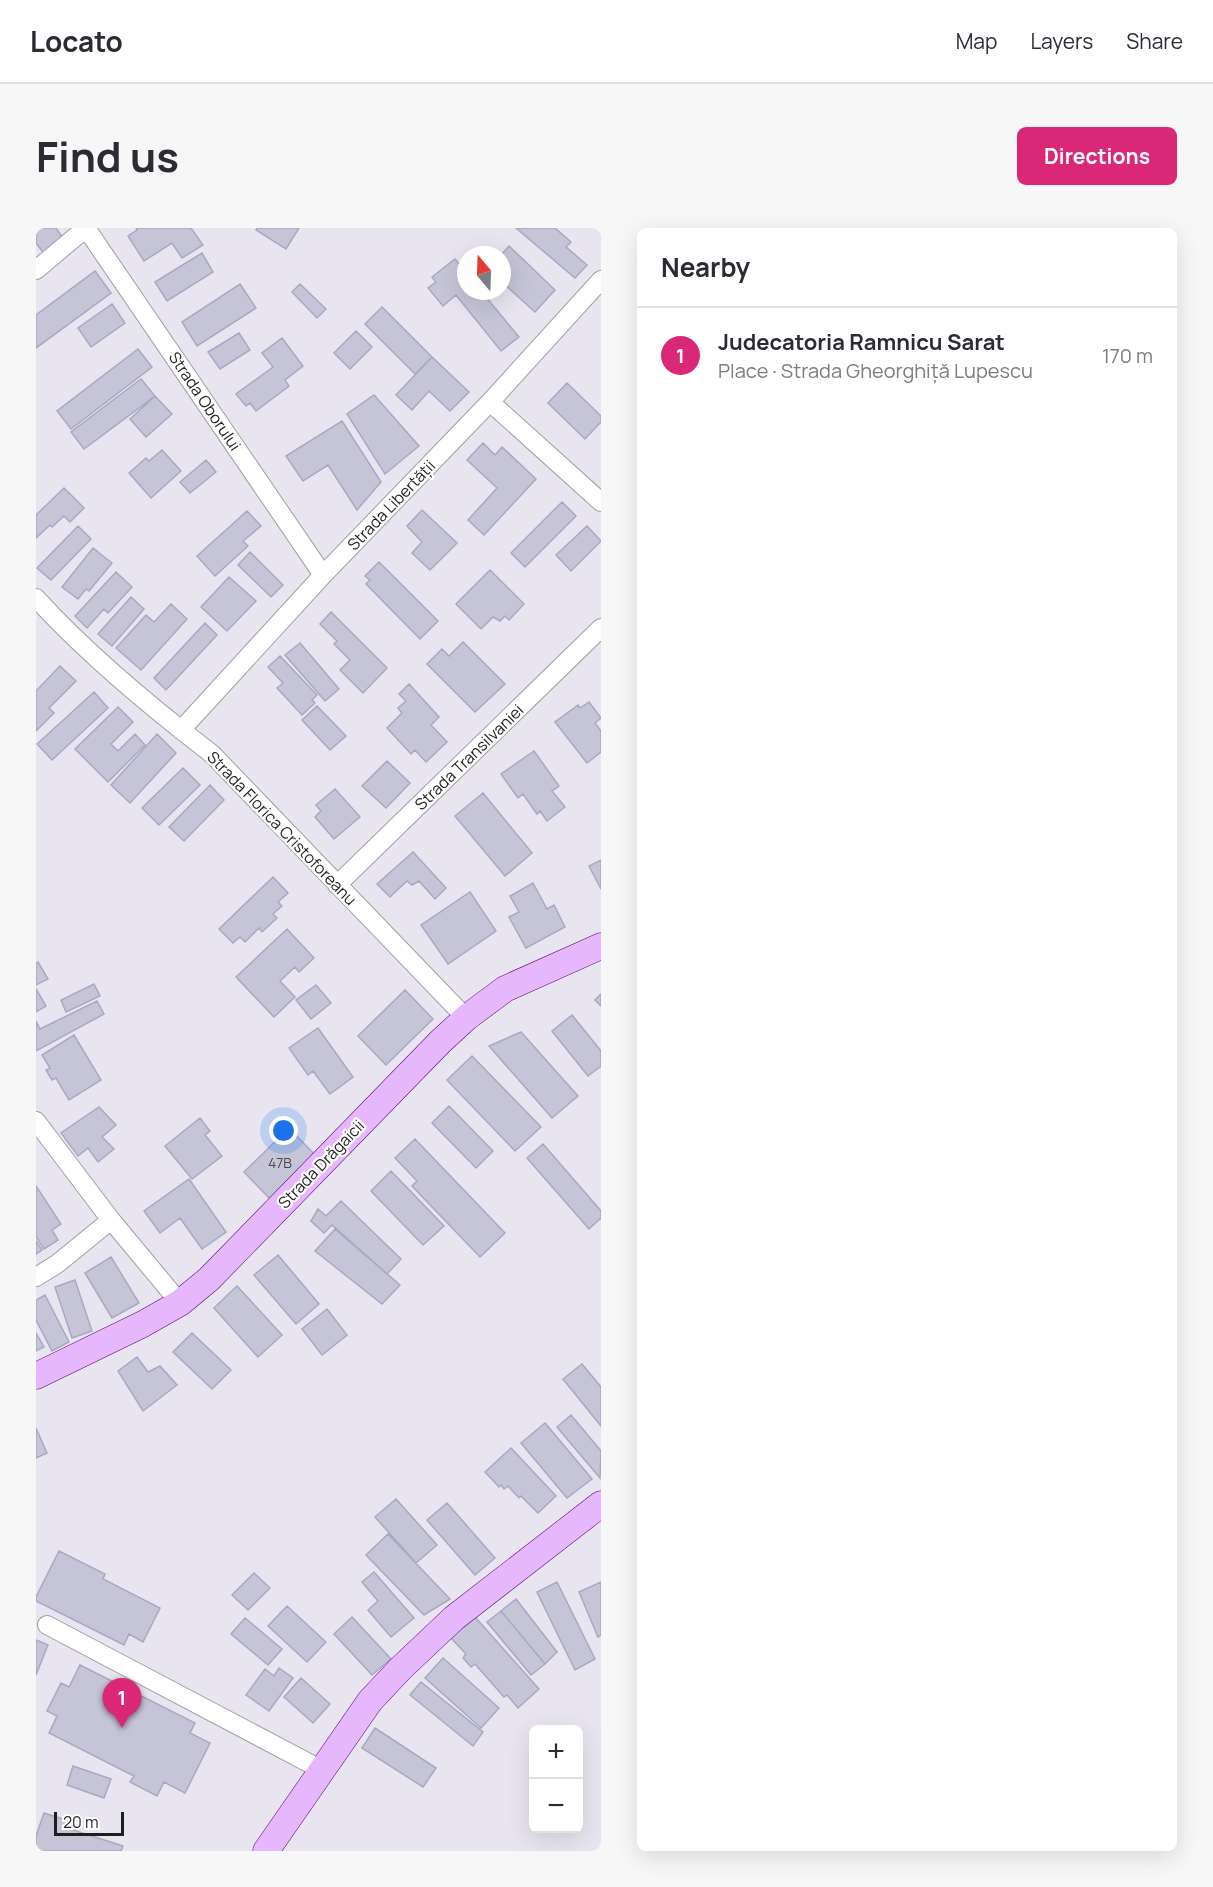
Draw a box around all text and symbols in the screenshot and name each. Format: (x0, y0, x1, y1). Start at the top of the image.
text: Locato (30, 22, 123, 60)
text: Map (956, 27, 997, 55)
text: Layers (1030, 27, 1093, 55)
text: Share (1126, 27, 1183, 55)
text: Find us (36, 127, 179, 185)
button: Directions (1017, 127, 1177, 185)
north arrow (457, 246, 511, 300)
text: Nearby (661, 249, 750, 285)
text: Judecatoria Ramnicu Sarat (718, 327, 1005, 357)
text: 1 (676, 342, 685, 369)
text: 170 m (1102, 342, 1153, 369)
street label: Strada Oborului (164, 347, 246, 455)
text: Place · Strada Gheorghiță Lupescu (718, 357, 1033, 384)
street label: Strada Libertății (342, 455, 440, 555)
street label: Strada Transilvaniei (410, 699, 528, 815)
street label: Strada Florica Cristoforeanu (202, 746, 362, 910)
street label: Strada Drăgaicii (273, 1115, 369, 1213)
your location (269, 1116, 298, 1145)
house number: 47B (268, 1153, 292, 1172)
pin: 1 (102, 1678, 142, 1728)
map controls (529, 1725, 583, 1833)
button: + (529, 1725, 583, 1779)
button: − (529, 1779, 583, 1833)
scale bar (54, 1809, 124, 1836)
text: 20 m (63, 1811, 99, 1833)

